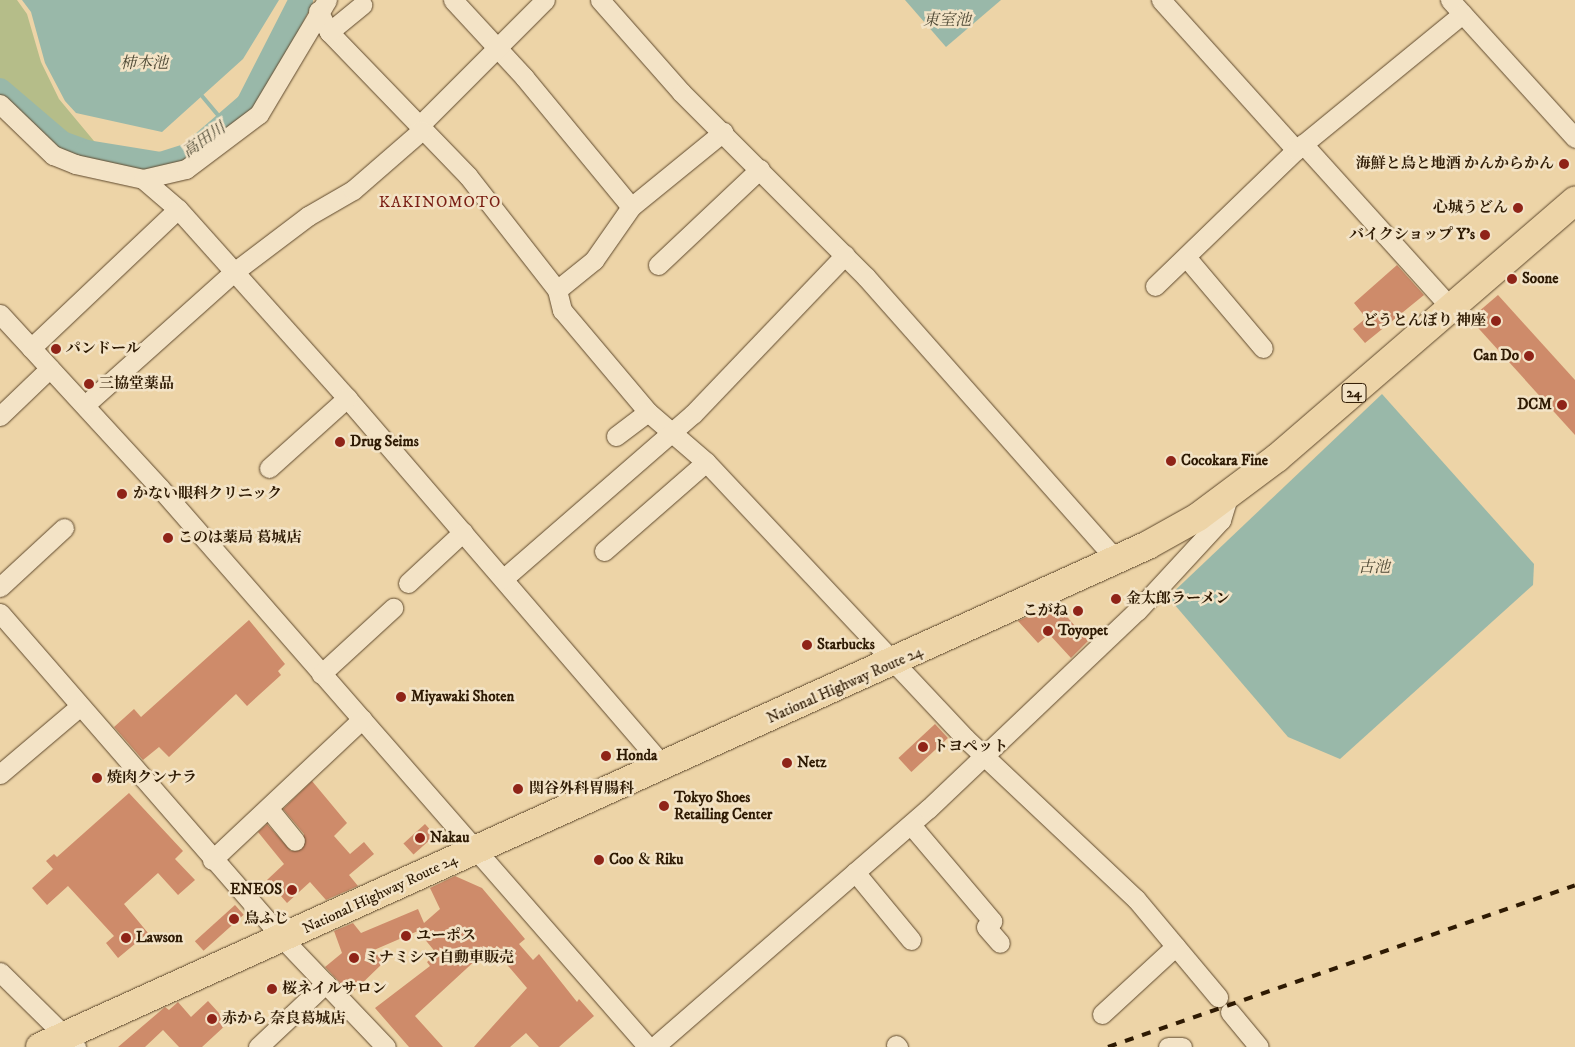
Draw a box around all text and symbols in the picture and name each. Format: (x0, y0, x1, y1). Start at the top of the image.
water label: 東室池 (923, 10, 971, 30)
water label: 柿本池 (120, 53, 168, 73)
water label: 高田川 (179, 118, 229, 162)
place label: 海鮮と鳥と地酒 かんからかん (1356, 155, 1554, 173)
marker: 海鮮と鳥と地酒 かんからかん (1558, 158, 1570, 170)
district label: KAKINOMOTO (377, 192, 503, 212)
place label: 心城うどん (1433, 199, 1508, 217)
marker: 心城うどん (1512, 202, 1524, 214)
place label: バイクショップ Y's (1348, 226, 1475, 244)
marker: バイクショップ Y's (1479, 229, 1491, 241)
place label: Soone (1522, 270, 1558, 288)
marker: Soone (1506, 273, 1518, 285)
place label: どうとんぼり 神座 (1363, 312, 1486, 330)
marker: どうとんぼり 神座 (1490, 315, 1502, 327)
place label: パンドール (66, 340, 141, 358)
marker: パンドール (50, 343, 62, 355)
place label: Can Do (1473, 347, 1519, 365)
marker: Can Do (1523, 350, 1535, 362)
place label: 三協堂薬品 (99, 375, 174, 393)
marker: 三協堂薬品 (83, 378, 95, 390)
road number: 24 (1342, 382, 1366, 404)
place label: DCM (1517, 396, 1552, 414)
marker: DCM (1556, 399, 1568, 411)
place label: Drug Seims (350, 433, 419, 451)
marker: Drug Seims (334, 436, 346, 448)
place label: Cocokara Fine (1181, 452, 1268, 470)
marker: Cocokara Fine (1165, 455, 1177, 467)
place label: かない眼科クリニック (133, 485, 283, 503)
marker: かない眼科クリニック (115, 487, 129, 501)
place label: このは薬局 葛城店 (178, 529, 301, 547)
marker: このは薬局 葛城店 (162, 532, 174, 544)
water label: 古池 (1358, 557, 1390, 577)
place label: 金太郎ラーメン (1126, 590, 1231, 608)
marker: 金太郎ラーメン (1110, 593, 1122, 605)
place label: こがね (1023, 602, 1068, 620)
marker: こがね (1072, 605, 1084, 617)
place label: Toyopet (1058, 622, 1108, 640)
marker: Toyopet (1042, 625, 1054, 637)
place label: Starbucks (817, 636, 875, 654)
marker: Starbucks (801, 639, 813, 651)
street label: National Highway Route 24 (764, 642, 926, 728)
place label: Miyawaki Shoten (411, 688, 514, 706)
marker: Miyawaki Shoten (395, 691, 407, 703)
place label: トヨペット (933, 738, 1008, 756)
marker: トヨペット (917, 741, 929, 753)
place label: Honda (616, 747, 657, 765)
marker: Honda (600, 750, 612, 762)
place label: Netz (797, 754, 827, 772)
marker: Netz (781, 757, 793, 769)
place label: 焼肉クンナラ (107, 769, 197, 787)
marker: 焼肉クンナラ (91, 772, 103, 784)
place label: 関谷外科胃腸科 (529, 780, 634, 798)
marker: 関谷外科胃腸科 (511, 782, 525, 796)
place label: Tokyo Shoes Retailing Center (674, 788, 772, 823)
marker: Tokyo Shoes Retailing Center (658, 800, 670, 812)
place label: Nakau (430, 829, 469, 847)
marker: Nakau (414, 832, 426, 844)
street label: National Highway Route 24 (300, 850, 460, 938)
place label: Coo ＆ Riku (609, 851, 683, 869)
marker: Coo ＆ Riku (593, 854, 605, 866)
place label: ENEOS (230, 881, 282, 899)
marker: ENEOS (286, 884, 298, 896)
place label: 鳥ふじ (244, 910, 289, 928)
marker: 鳥ふじ (228, 913, 240, 925)
place label: ユーポス (416, 927, 476, 945)
place label: Lawson (136, 929, 183, 947)
marker: ユーポス (400, 930, 412, 942)
marker: Lawson (120, 932, 132, 944)
place label: ミナミシマ自動車販売 (364, 949, 514, 967)
marker: ミナミシマ自動車販売 (348, 952, 360, 964)
place label: 桜ネイルサロン (282, 980, 387, 998)
marker: 桜ネイルサロン (266, 983, 278, 995)
place label: 赤から 奈良葛城店 (222, 1010, 345, 1028)
marker: 赤から 奈良葛城店 (206, 1013, 218, 1025)

